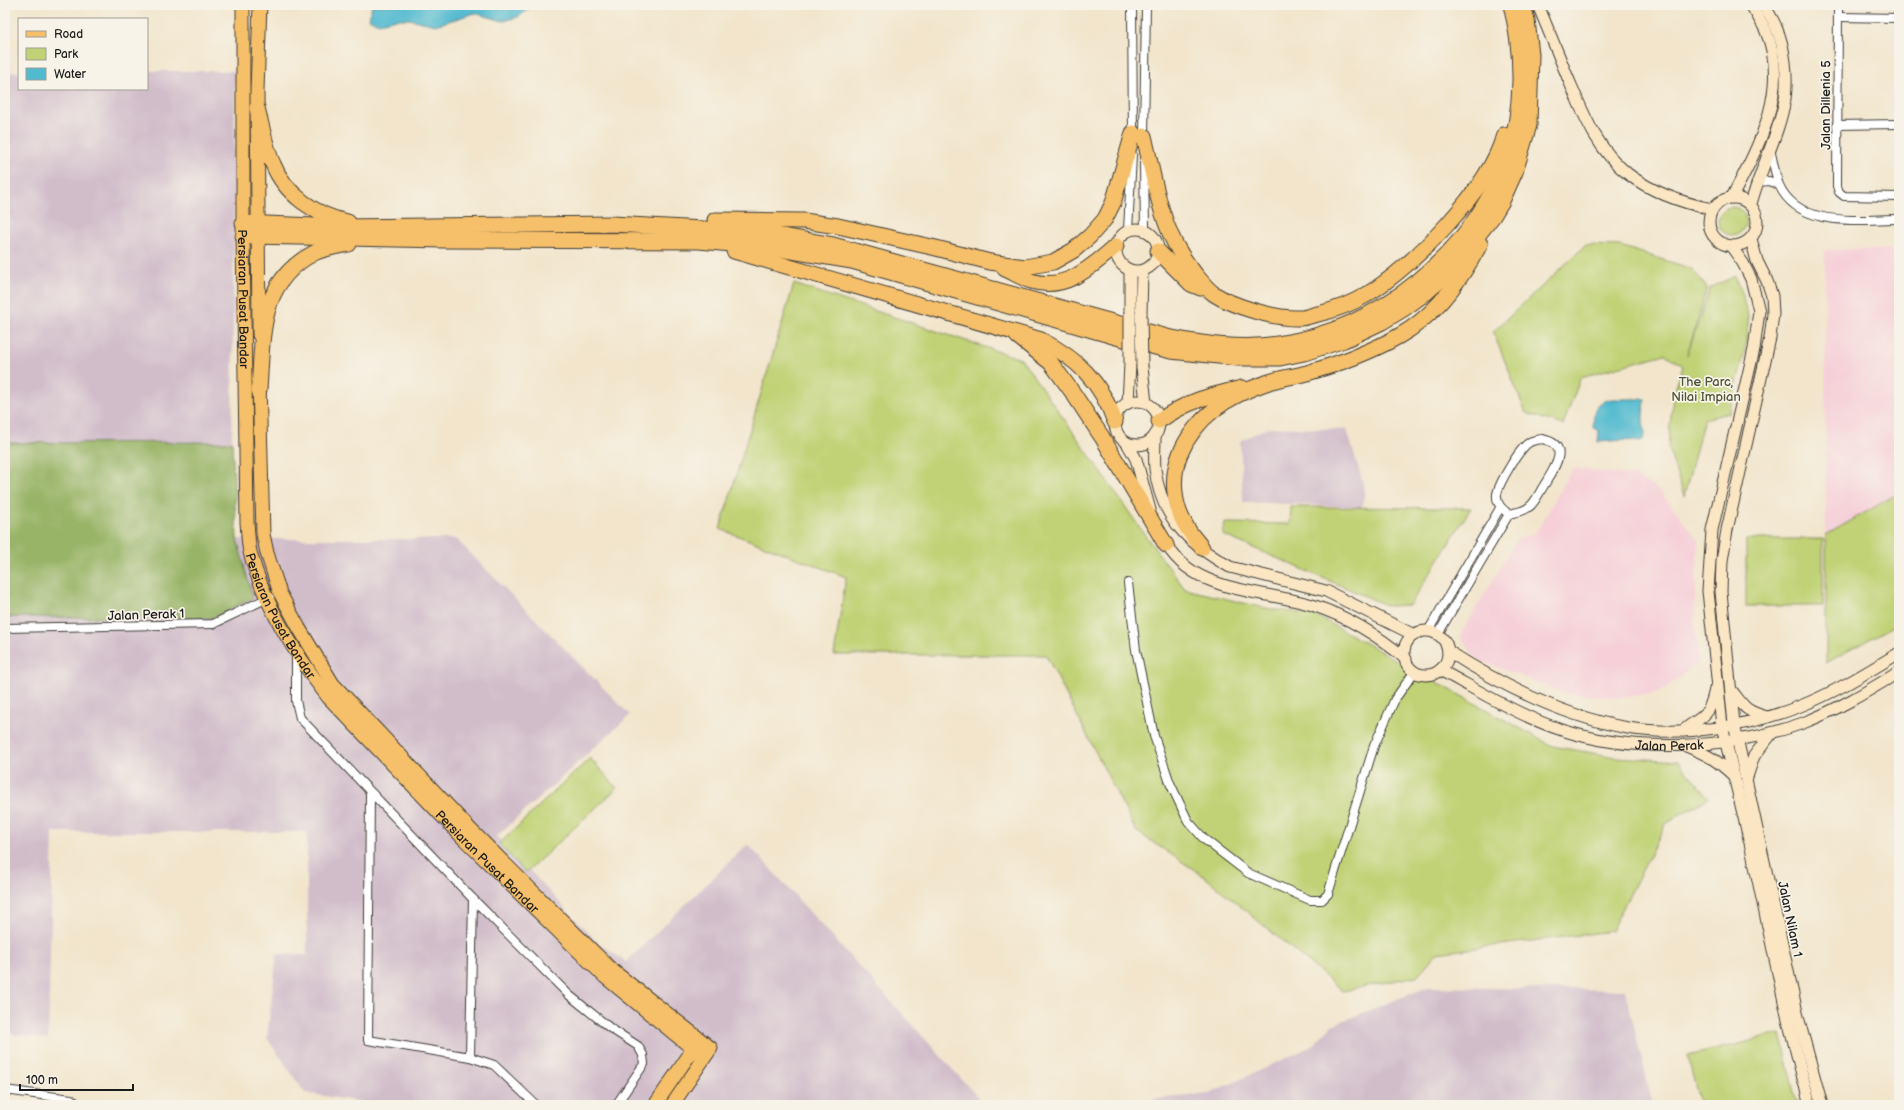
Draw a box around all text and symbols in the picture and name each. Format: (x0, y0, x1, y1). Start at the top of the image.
legend (18, 18, 148, 90)
text: Road (54, 27, 83, 42)
text: Park (54, 47, 78, 62)
street label: Jalan Dillenia 5 (1818, 60, 1834, 150)
text: Water (54, 67, 86, 82)
street label: Persiaran Pusat Bandar (234, 229, 252, 369)
park label: The Parc, Nilai Impian (1671, 374, 1741, 405)
street label: Persiaran Pusat Bandar (242, 551, 319, 682)
street label: Jalan Perak 1 (107, 606, 185, 624)
street label: Jalan Perak (1634, 737, 1705, 755)
street label: Persiaran Pusat Bandar (432, 807, 542, 917)
street label: Jalan Nilam 1 (1774, 880, 1806, 959)
scale bar (20, 1066, 133, 1092)
text: 100 m (26, 1073, 58, 1088)

